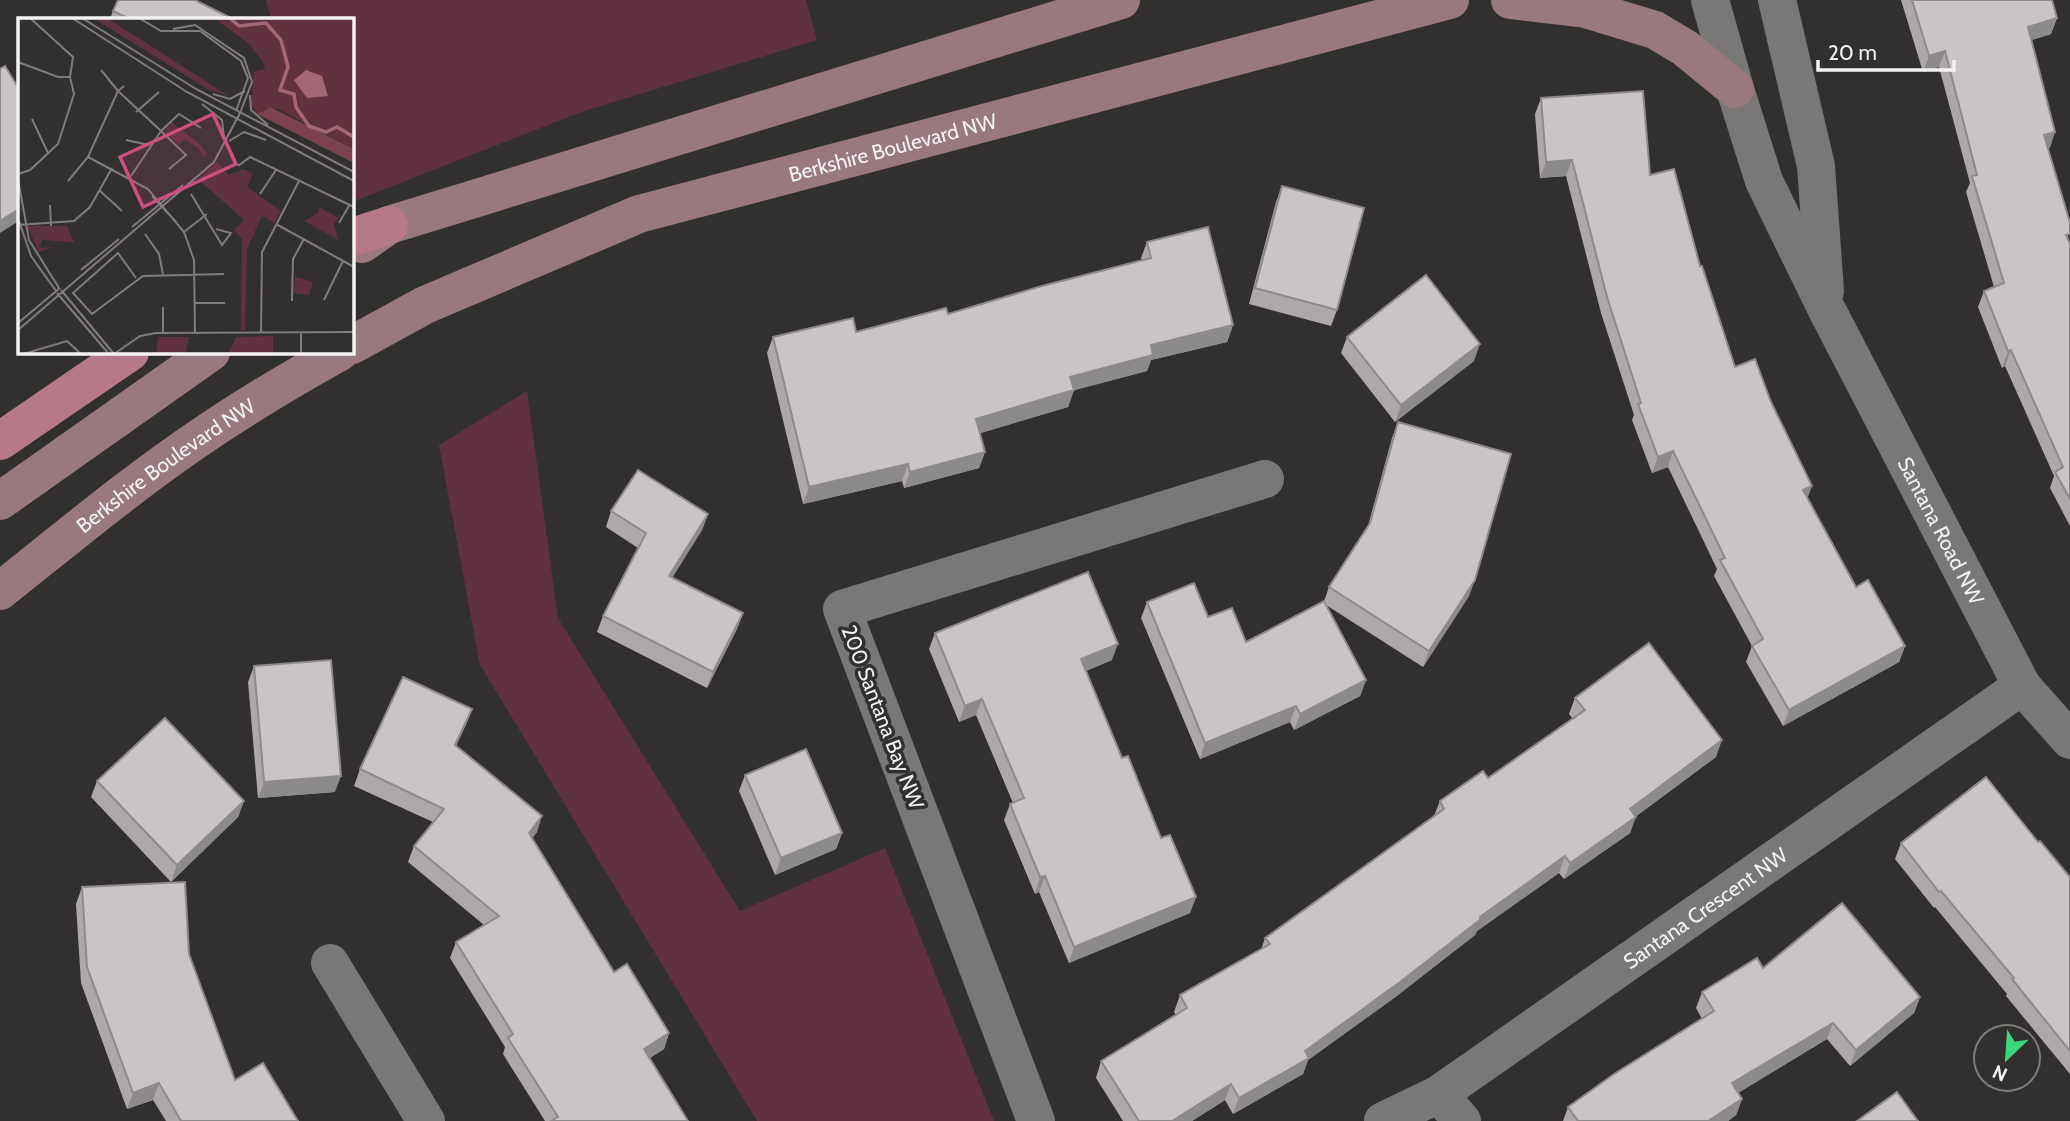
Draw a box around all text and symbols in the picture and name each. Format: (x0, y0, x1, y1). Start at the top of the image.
inset map (18, 18, 354, 354)
scale bar (1818, 28, 1954, 72)
text: 20 m (1828, 40, 1877, 65)
street label: Berkshire Boulevard NW (786, 108, 999, 187)
street label: Berkshire Boulevard NW (71, 392, 259, 538)
street label: Santana Road NW (1893, 453, 1990, 609)
street label: 200 Santana Bay NW (836, 622, 930, 813)
street label: Santana Crescent NW (1618, 842, 1792, 974)
north arrow (1972, 1023, 2042, 1093)
text: N (1989, 1060, 2011, 1086)

